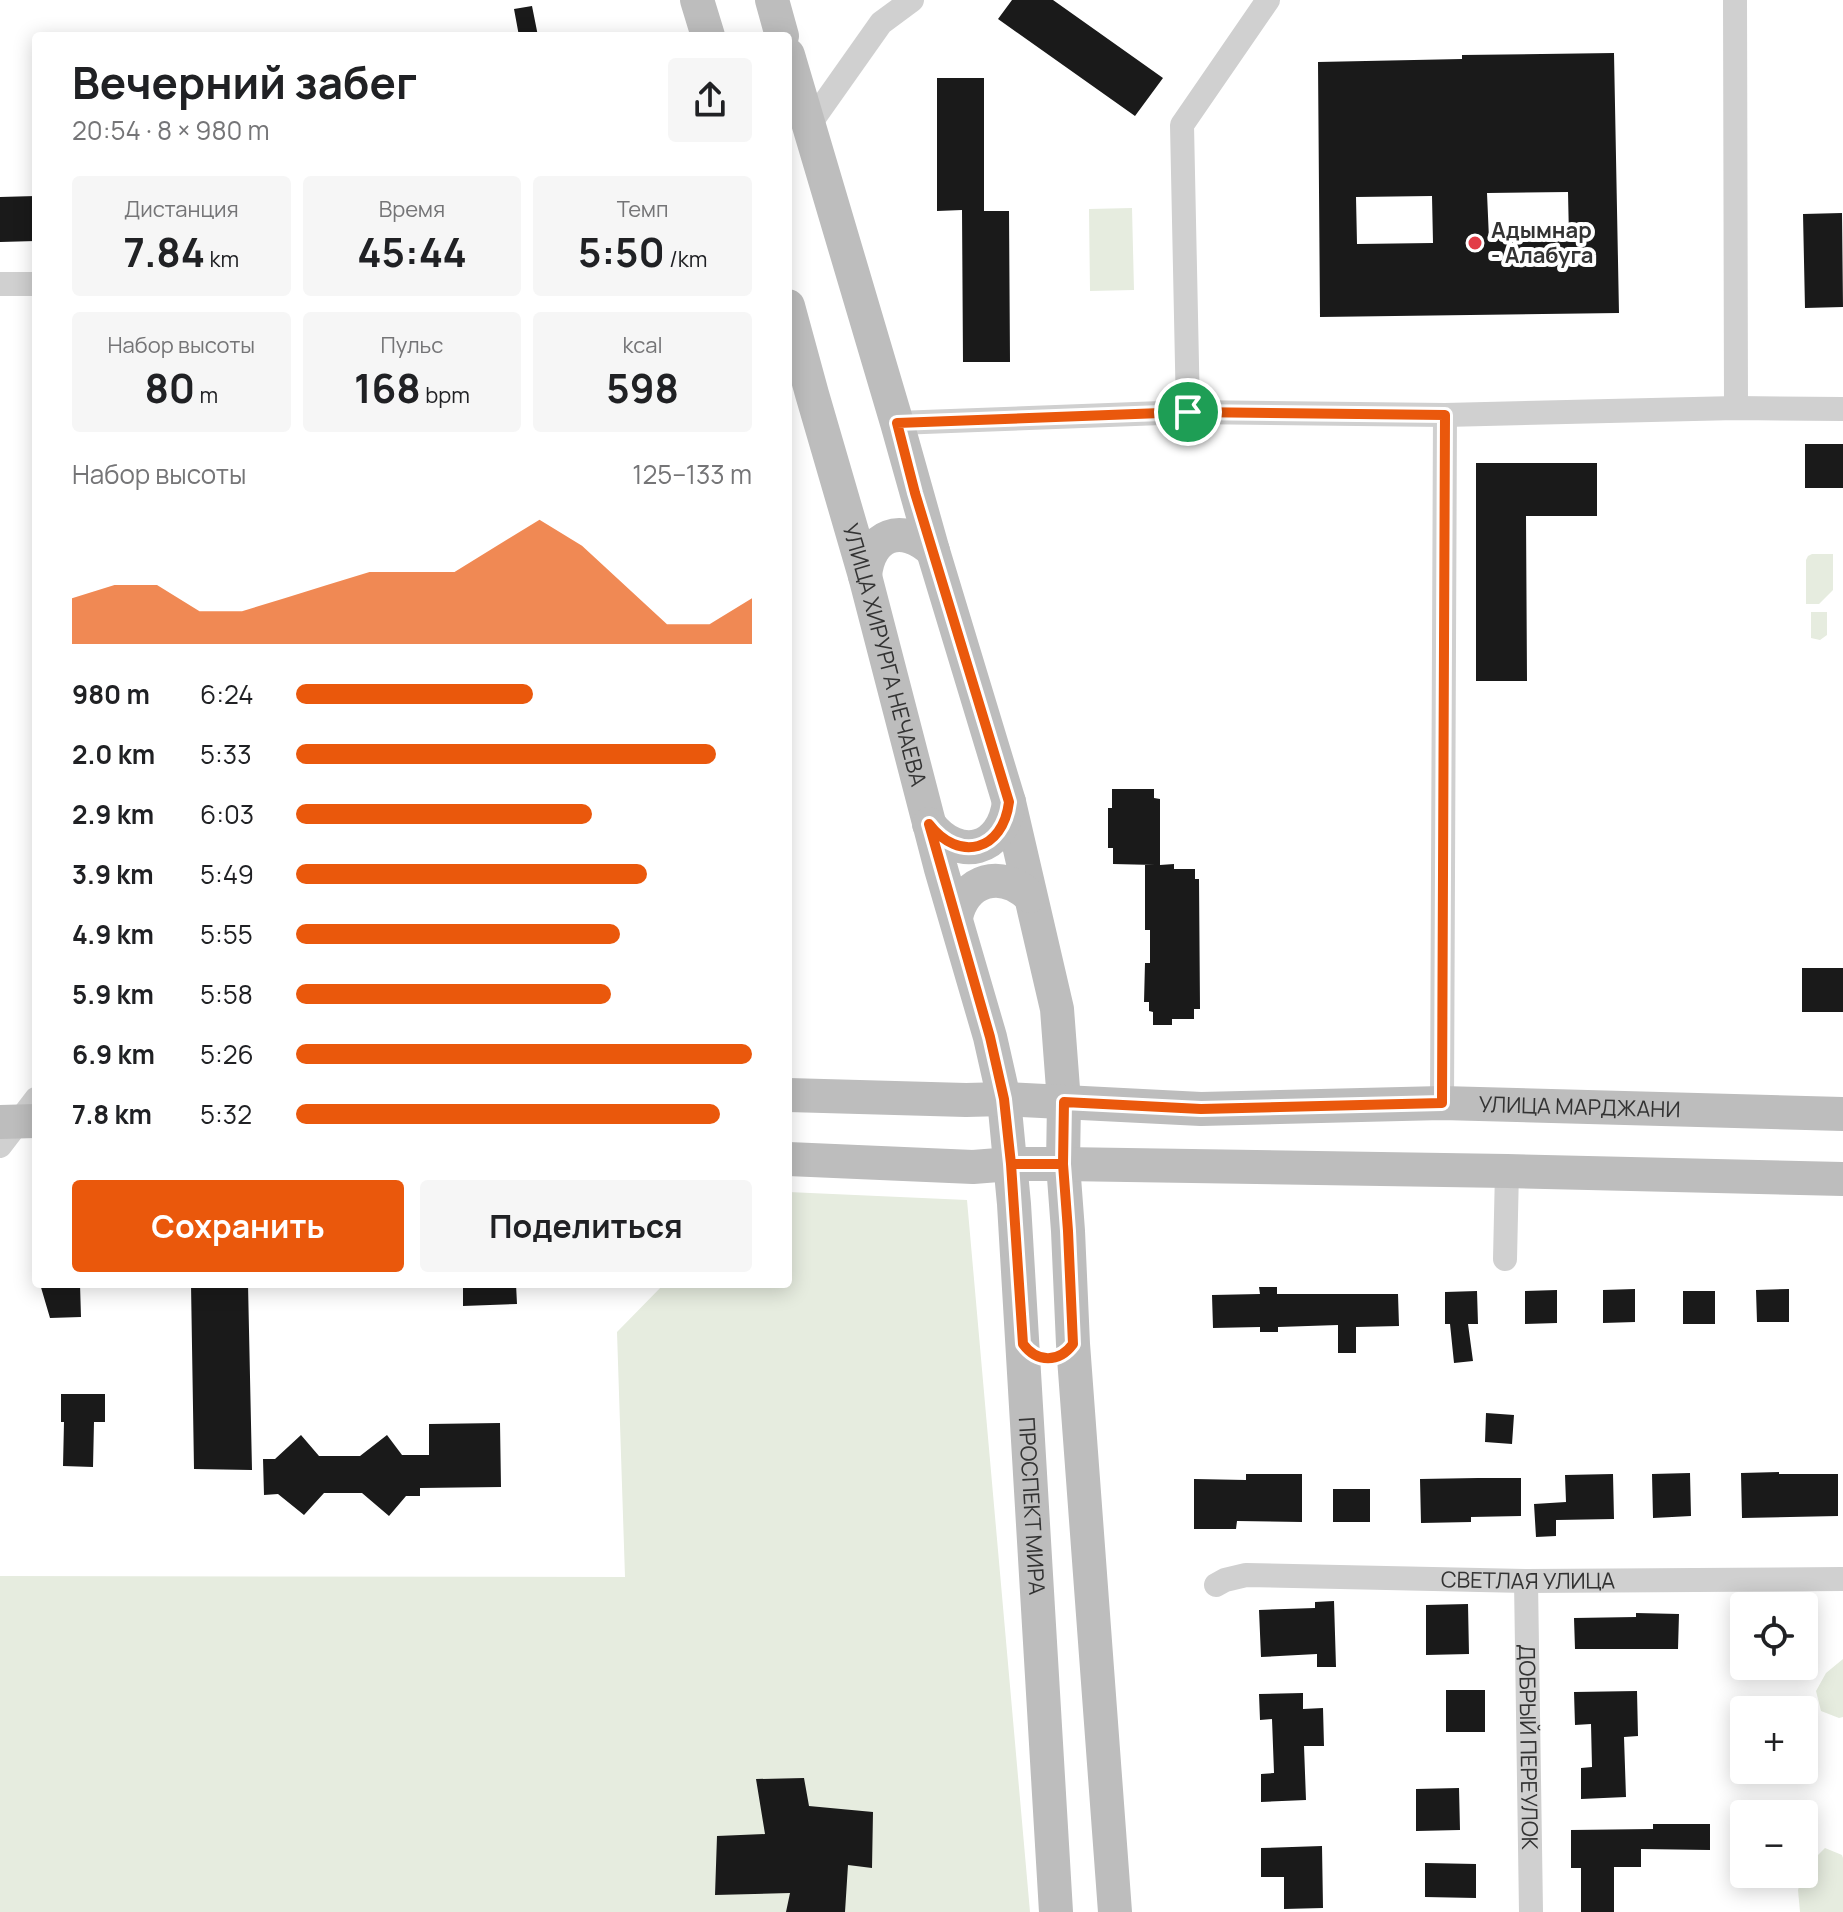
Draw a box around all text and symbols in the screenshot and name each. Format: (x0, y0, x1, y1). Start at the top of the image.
text: Вечерний забег (72, 52, 417, 112)
button: share (668, 58, 752, 142)
text: 20:54 · 8 × 980 m (72, 112, 270, 148)
text: Дистанция (124, 194, 239, 224)
text: Время (379, 194, 445, 224)
text: Темп (617, 194, 669, 224)
place label: Адымнар - Алабуга (1491, 215, 1593, 270)
text: 7.84 (124, 224, 205, 279)
text: 45:44 (357, 224, 467, 279)
text: 5:50 (578, 224, 665, 279)
marker: Адымнар - Алабуга (1466, 234, 1484, 252)
text: km (205, 244, 239, 274)
text: /km (665, 244, 707, 274)
text: Набор высоты (108, 330, 255, 360)
text: Пульс (381, 330, 443, 360)
text: kcal (623, 330, 663, 360)
text: 80 (144, 360, 195, 415)
text: 168 (354, 360, 421, 415)
text: 598 (606, 360, 679, 415)
pin (1154, 378, 1222, 446)
text: m (195, 380, 218, 410)
text: bpm (421, 380, 470, 410)
icon: arrive (1166, 390, 1210, 434)
text: Набор высоты (72, 456, 246, 492)
text: 125–133 m (632, 456, 752, 492)
street label: УЛИЦА ХИРУРГА НЕЧАЕВА (835, 520, 934, 790)
text: 980 m (72, 676, 150, 712)
text: 6:24 (200, 676, 254, 712)
text: 2.0 km (72, 736, 155, 772)
text: 5:33 (200, 736, 252, 772)
text: 2.9 km (72, 796, 154, 832)
text: 6:03 (200, 796, 254, 832)
text: 3.9 km (72, 856, 154, 892)
text: 5:49 (200, 856, 254, 892)
text: 4.9 km (72, 916, 154, 952)
text: 5:55 (200, 916, 253, 952)
text: 5.9 km (72, 976, 154, 1012)
text: 5:58 (200, 976, 253, 1012)
text: 6.9 km (72, 1036, 155, 1072)
text: 5:26 (200, 1036, 254, 1072)
street label: УЛИЦА МАРДЖАНИ (1478, 1089, 1681, 1125)
text: 7.8 km (72, 1096, 152, 1132)
text: 5:32 (200, 1096, 252, 1132)
button: Сохранить (72, 1180, 404, 1272)
button: Поделиться (420, 1180, 752, 1272)
street label: ПРОСПЕКТ МИРА (1012, 1416, 1052, 1596)
street label: СВЕТЛАЯ УЛИЦА (1441, 1564, 1615, 1596)
map controls (1730, 1592, 1818, 1888)
button: locate (1730, 1592, 1818, 1680)
street label: ДОБРЫЙ ПЕРЕУЛОК (1512, 1644, 1545, 1851)
button: + (1730, 1696, 1818, 1784)
button: − (1730, 1800, 1818, 1888)

